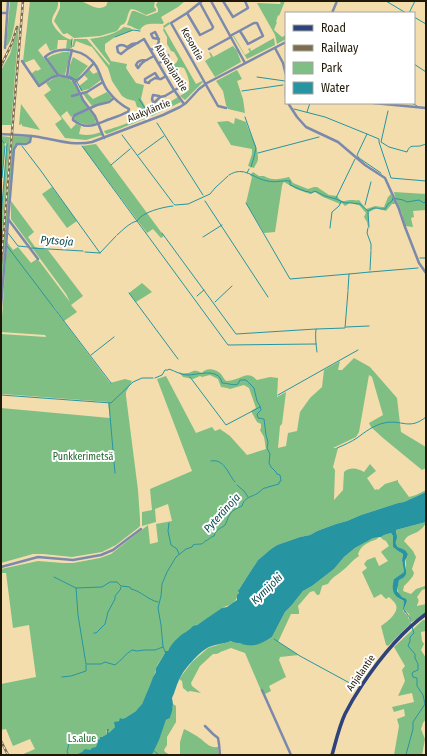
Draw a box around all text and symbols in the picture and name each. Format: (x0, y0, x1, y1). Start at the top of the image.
legend (285, 12, 415, 104)
text: Road (321, 21, 346, 35)
street label: Kesontie (178, 26, 206, 63)
text: Railway (321, 41, 359, 55)
street label: Alavatajantie (152, 42, 190, 94)
text: Park (321, 61, 343, 75)
text: Water (321, 81, 350, 95)
street label: Alakyläntie (126, 97, 172, 125)
water label: Pytsoja (40, 233, 74, 249)
park label: Punkkerimetsä (53, 451, 113, 463)
water label: Pyteränoja (201, 490, 243, 535)
water label: Kymijoki (249, 571, 286, 607)
street label: Anjalantie (344, 653, 378, 693)
park label: Ls.alue (68, 733, 96, 745)

